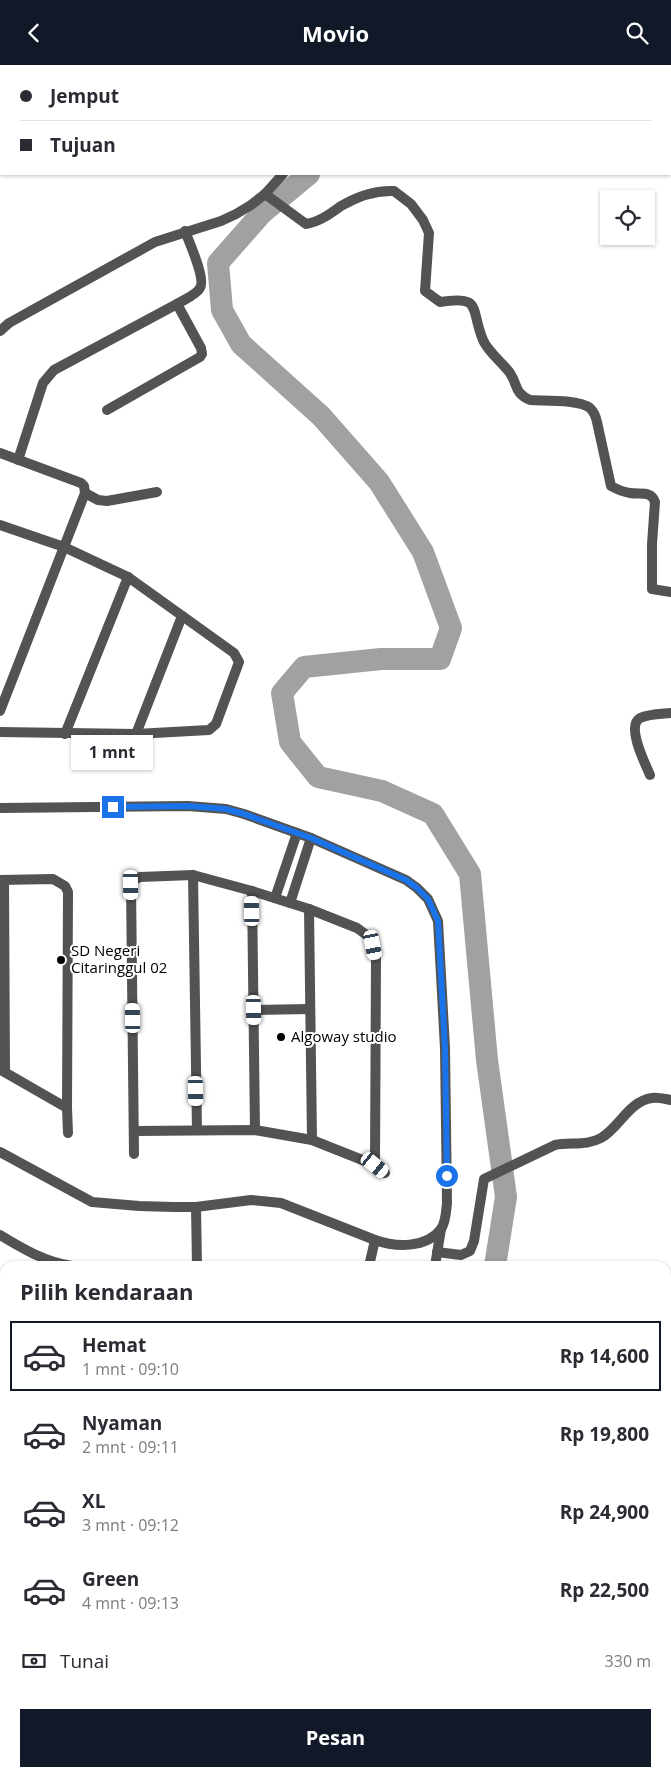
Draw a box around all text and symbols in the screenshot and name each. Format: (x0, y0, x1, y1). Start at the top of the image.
text: Movio (302, 18, 369, 48)
icon: back (20, 19, 48, 47)
icon: search (623, 19, 651, 47)
text: Jemput (50, 83, 119, 109)
text: Tujuan (50, 132, 116, 158)
map controls (600, 190, 655, 245)
button: locate (600, 190, 655, 245)
callout: 1 mnt (72, 735, 154, 769)
text: 1 mnt (89, 741, 135, 763)
route end (102, 796, 124, 818)
car (123, 870, 138, 900)
car (244, 896, 259, 926)
car (362, 929, 383, 961)
place label: SD Negeri Citaringgul 02 (71, 940, 167, 977)
marker: SD Negeri Citaringgul 02 (55, 954, 67, 966)
car (246, 995, 261, 1025)
car (125, 1003, 140, 1033)
place label: Algoway studio (291, 1026, 397, 1046)
marker: Algoway studio (275, 1031, 287, 1043)
car (188, 1076, 203, 1106)
car (358, 1150, 391, 1180)
route start (436, 1165, 458, 1187)
text: Pilih kendaraan (20, 1276, 193, 1306)
text: Hemat (82, 1332, 146, 1358)
icon: car (22, 1334, 67, 1379)
text: Rp 14,600 (560, 1343, 649, 1369)
text: 1 mnt · 09:10 (82, 1358, 179, 1380)
text: Nyaman (82, 1410, 162, 1436)
icon: car (22, 1412, 67, 1457)
text: Rp 19,800 (560, 1421, 649, 1447)
text: 2 mnt · 09:11 (82, 1436, 179, 1458)
text: XL (82, 1488, 105, 1514)
icon: car (22, 1490, 67, 1535)
text: Rp 24,900 (560, 1499, 649, 1525)
text: 3 mnt · 09:12 (82, 1514, 179, 1536)
text: Green (82, 1566, 139, 1592)
icon: car (22, 1568, 67, 1613)
text: Rp 22,500 (560, 1577, 649, 1603)
text: 4 mnt · 09:13 (82, 1592, 179, 1614)
icon: cash (20, 1647, 48, 1675)
text: Tunai (60, 1648, 109, 1674)
text: 330 m (605, 1650, 651, 1672)
button: Pesan (20, 1709, 651, 1767)

